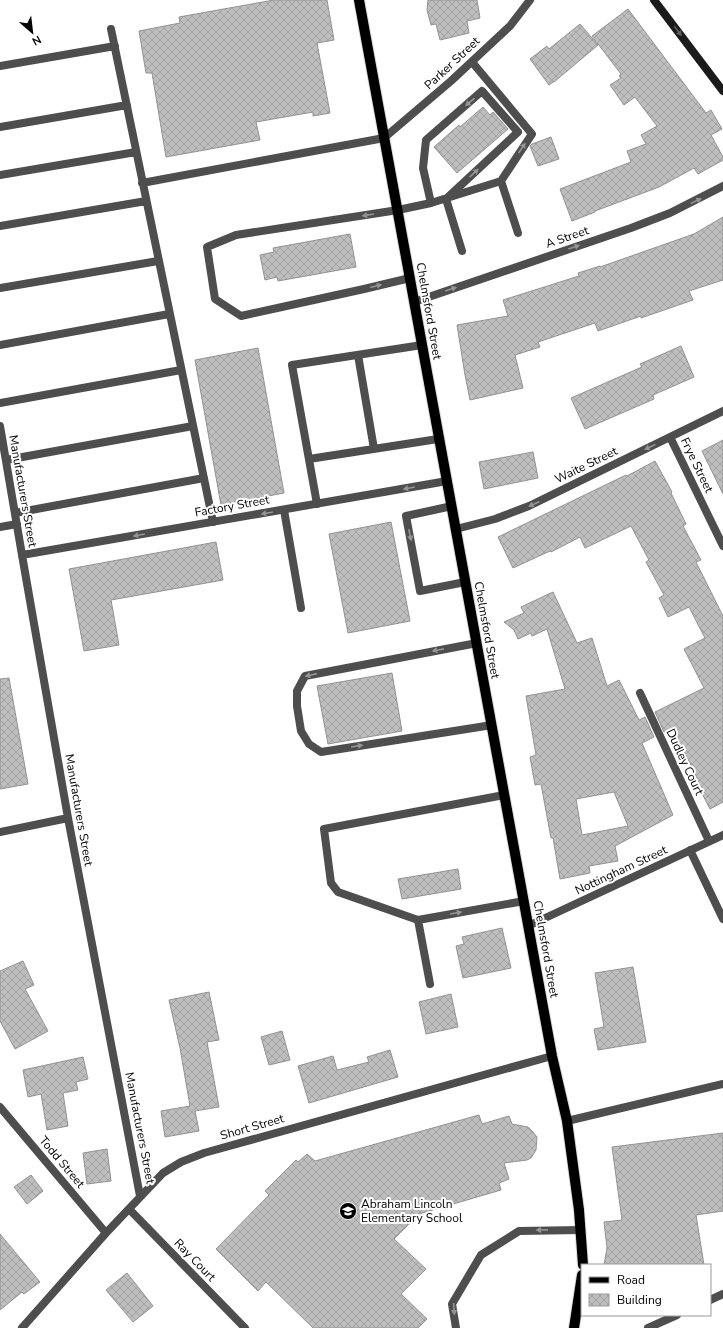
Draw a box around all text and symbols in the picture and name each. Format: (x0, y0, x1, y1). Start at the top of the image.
north arrow (12, 12, 52, 52)
one-way arrow (673, 26, 681, 36)
text: N (29, 32, 44, 49)
street label: Parker Street (421, 33, 484, 93)
one-way arrow (464, 98, 475, 107)
one-way arrow (519, 143, 526, 154)
one-way arrow (469, 168, 480, 177)
one-way arrow (690, 197, 701, 204)
one-way arrow (362, 212, 374, 218)
street label: A Street (543, 222, 591, 252)
one-way arrow (569, 244, 581, 250)
street label: Chelmsford Street (413, 261, 446, 362)
one-way arrow (370, 283, 382, 289)
one-way arrow (446, 286, 458, 292)
street label: Manufacturers Street (5, 434, 41, 549)
street label: Frye Street (677, 435, 718, 496)
street label: Waite Street (552, 443, 621, 487)
one-way arrow (645, 444, 656, 450)
one-way arrow (403, 485, 415, 491)
street label: Factory Street (193, 491, 271, 520)
one-way arrow (528, 501, 539, 507)
one-way arrow (261, 510, 273, 516)
one-way arrow (407, 529, 413, 542)
one-way arrow (133, 532, 145, 538)
street label: Chelmsford Street (471, 580, 504, 681)
one-way arrow (432, 647, 444, 653)
one-way arrow (305, 673, 317, 679)
street label: Dudley Court (663, 726, 708, 799)
one-way arrow (351, 743, 363, 749)
street label: Manufacturers Street (61, 753, 97, 868)
street label: Nottingham Street (572, 841, 670, 898)
street label: Chelmsford Street (530, 899, 563, 1000)
one-way arrow (450, 910, 462, 916)
street label: Manufacturers Street (121, 1071, 159, 1186)
street label: Short Street (218, 1110, 286, 1144)
street label: Todd Street (36, 1133, 89, 1192)
place label: Abraham Lincoln Elementary School (361, 1196, 463, 1226)
school or university icon: Abraham Lincoln Elementary School (338, 1201, 358, 1221)
one-way arrow (536, 1227, 548, 1234)
street label: Ray Court (171, 1235, 220, 1285)
legend (581, 1264, 711, 1316)
text: Road (617, 1272, 645, 1288)
text: Building (617, 1292, 662, 1308)
one-way arrow (450, 1303, 457, 1315)

